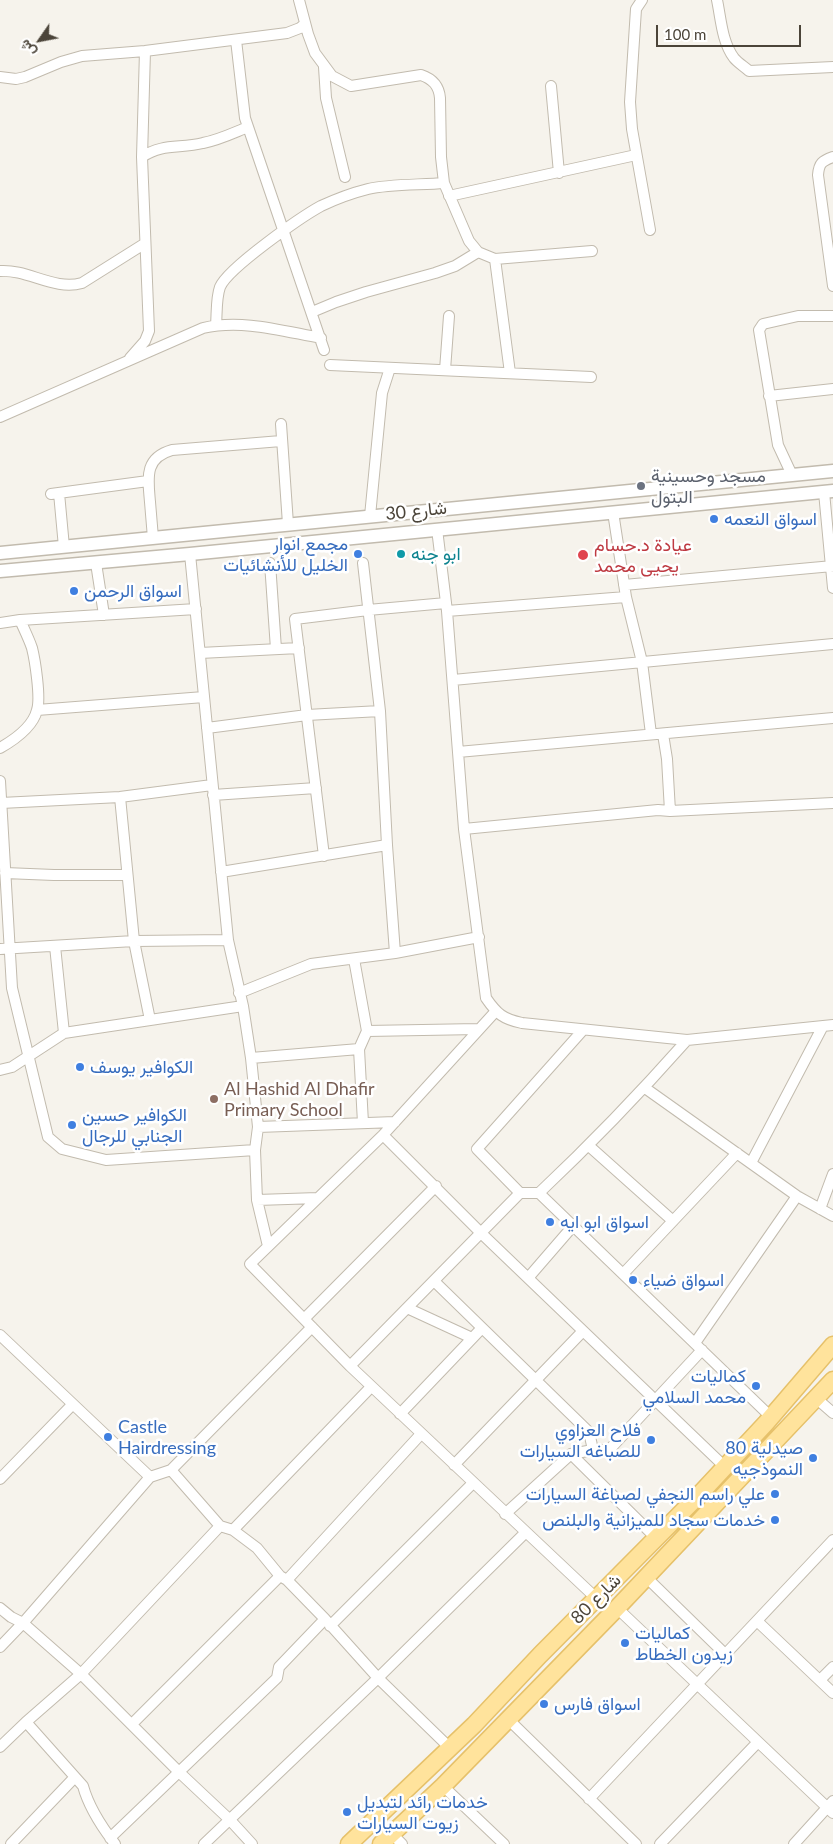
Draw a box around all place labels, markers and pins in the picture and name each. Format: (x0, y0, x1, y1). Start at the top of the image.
place label: مسجد وحسينية البتول (651, 465, 766, 508)
marker: مسجد وحسينية البتول (635, 480, 647, 492)
place label: اسواق النعمه (724, 508, 817, 530)
marker: اسواق النعمه (708, 513, 720, 525)
place label: مجمع انوار الخليل للأنشائيات (223, 533, 348, 576)
place label: عيادة د.حسام يحيى محمد (594, 534, 692, 576)
place label: ابو جنه (411, 543, 461, 565)
marker: مجمع انوار الخليل للأنشائيات (352, 548, 364, 560)
marker: ابو جنه (395, 548, 407, 560)
marker: عيادة د.حسام يحيى محمد (576, 548, 590, 562)
place label: اسواق الرحمن (84, 580, 182, 602)
marker: اسواق الرحمن (68, 585, 80, 597)
place label: الكوافير يوسف (90, 1056, 193, 1078)
marker: الكوافير يوسف (74, 1061, 86, 1073)
place label: Al Hashid Al Dhafir Primary School (224, 1078, 375, 1120)
marker: Al Hashid Al Dhafir Primary School (208, 1093, 220, 1105)
place label: الكوافير حسين الجنابي للرجال (82, 1104, 187, 1146)
marker: الكوافير حسين الجنابي للرجال (66, 1119, 78, 1131)
place label: اسواق ابو ايه (560, 1211, 649, 1233)
marker: اسواق ابو ايه (544, 1216, 556, 1228)
place label: اسواق ضياء (643, 1269, 724, 1291)
marker: اسواق ضياء (627, 1274, 639, 1286)
place label: كماليات محمد السلامي (643, 1365, 746, 1408)
marker: كماليات محمد السلامي (750, 1380, 762, 1392)
place label: Castle Hairdressing (118, 1416, 216, 1458)
place label: فلاح العزاوي للصباغه السيارات (520, 1419, 641, 1462)
marker: Castle Hairdressing (102, 1431, 114, 1443)
marker: فلاح العزاوي للصباغه السيارات (645, 1434, 657, 1446)
place label: صيدلية 80 النموذجيه (725, 1437, 803, 1480)
marker: صيدلية 80 النموذجيه (807, 1452, 819, 1464)
place label: علي راسم النجفي لصباغة السيارات (526, 1483, 765, 1505)
marker: علي راسم النجفي لصباغة السيارات (769, 1488, 781, 1500)
place label: خدمات سجاد للميزانية والبلنص (542, 1509, 765, 1531)
marker: خدمات سجاد للميزانية والبلنص (769, 1514, 781, 1526)
place label: كماليات زيدون الخطاط (635, 1622, 733, 1665)
marker: كماليات زيدون الخطاط (619, 1637, 631, 1649)
place label: اسواق فارس (554, 1693, 641, 1715)
marker: اسواق فارس (538, 1698, 550, 1710)
place label: خدمات رائد لتبديل زيوت السيارات (357, 1791, 488, 1834)
marker: خدمات رائد لتبديل زيوت السيارات (341, 1806, 353, 1818)

